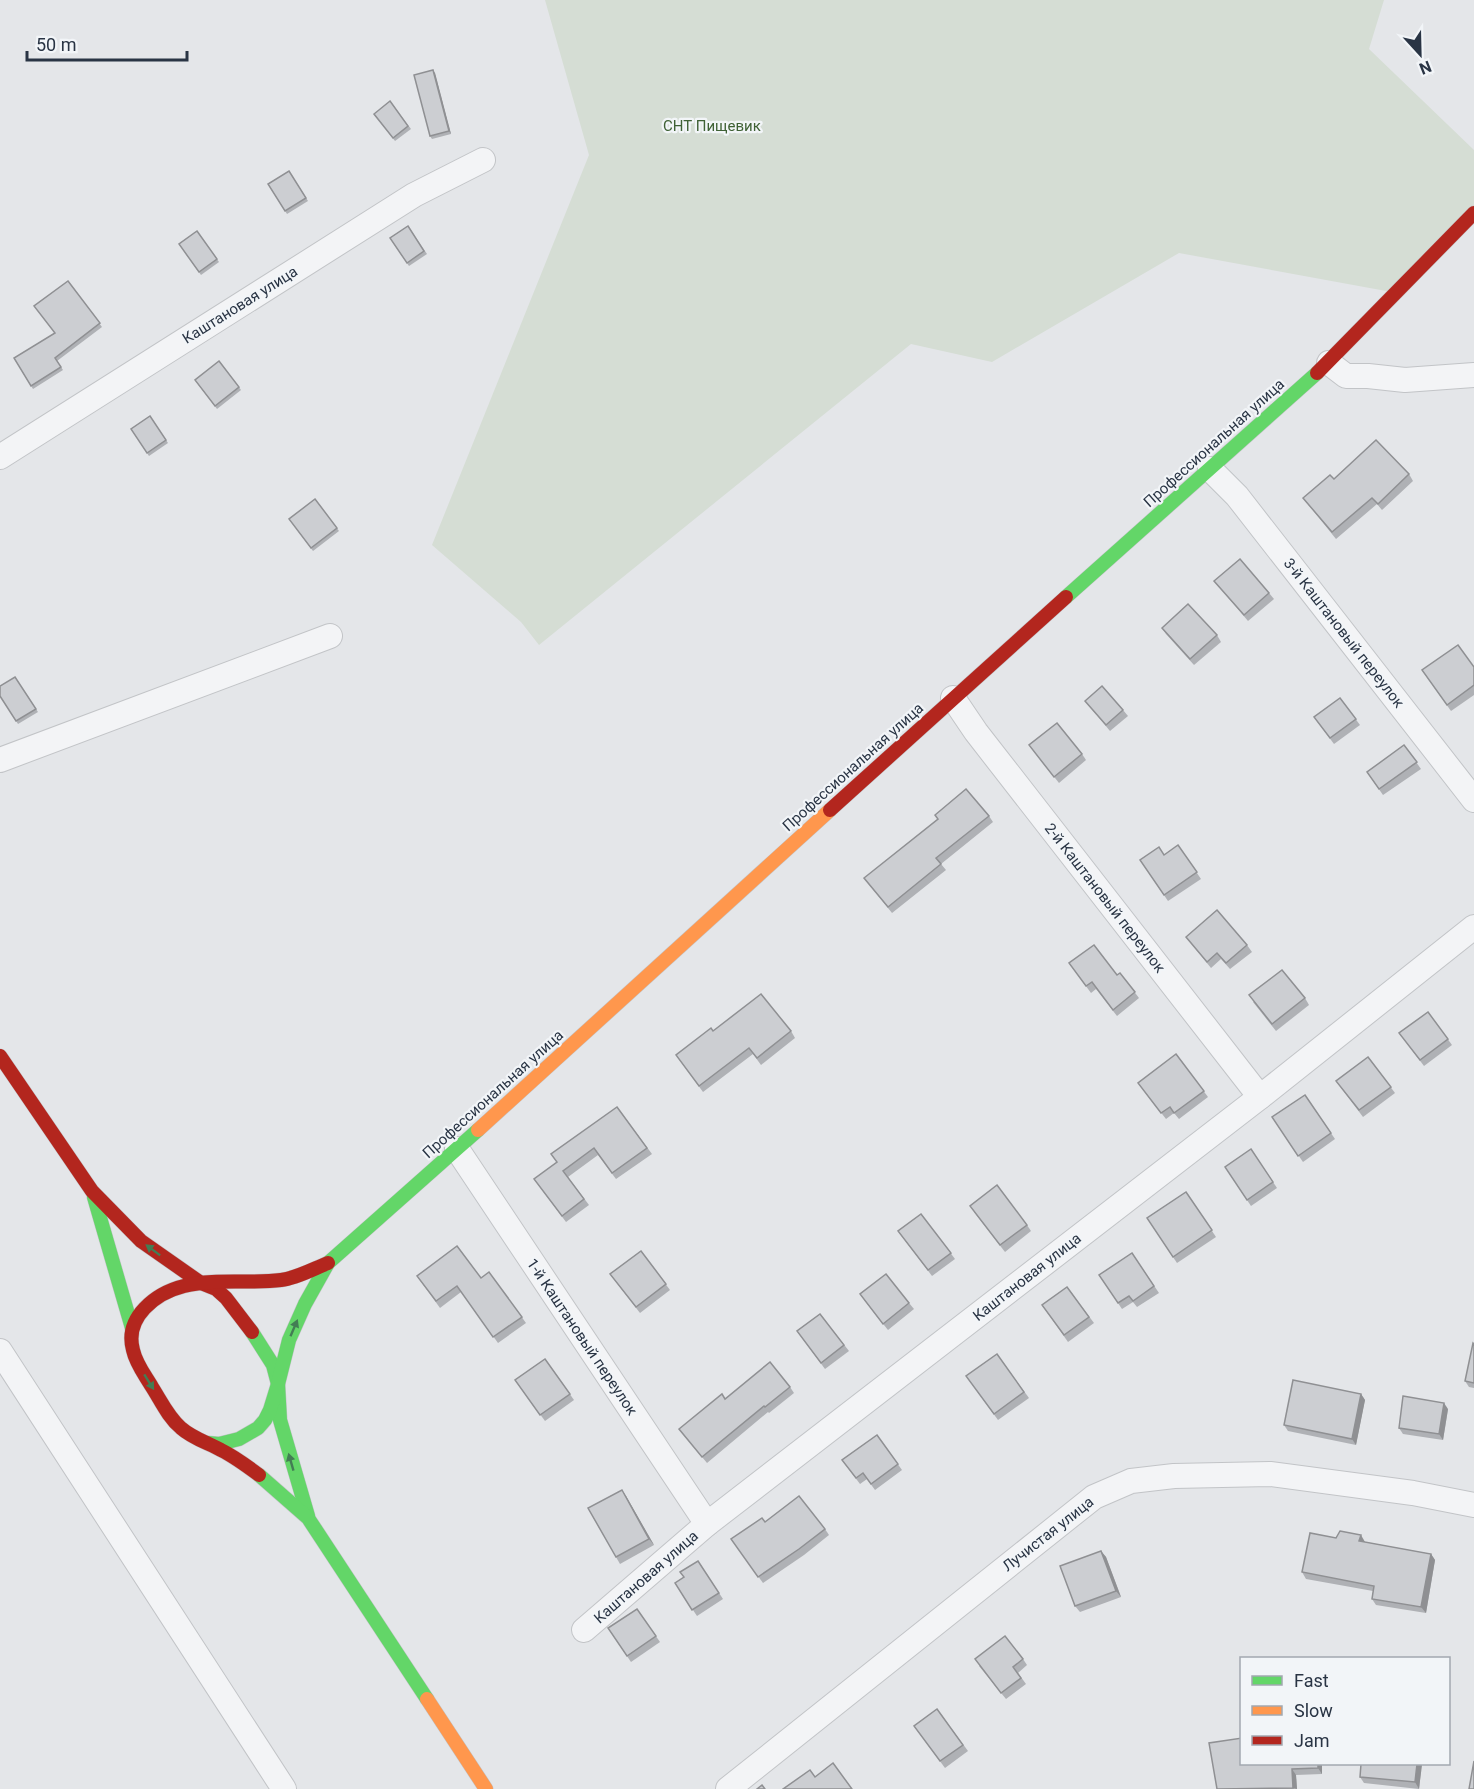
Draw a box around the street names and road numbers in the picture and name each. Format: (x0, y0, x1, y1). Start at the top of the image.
street label: Каштановая улица (179, 262, 301, 348)
street label: Профессиональная улица (1140, 375, 1288, 511)
street label: 3-й Каштановый переулок (1280, 555, 1408, 711)
street label: Профессиональная улица (779, 699, 927, 835)
street label: 2-й Каштановый переулок (1041, 820, 1169, 976)
street label: Профессиональная улица (419, 1026, 567, 1162)
street label: Каштановая улица (969, 1229, 1085, 1325)
street label: 1-й Каштановый переулок (523, 1255, 641, 1419)
street label: Лучистая улица (999, 1493, 1097, 1575)
street label: Каштановая улица (590, 1527, 702, 1627)

